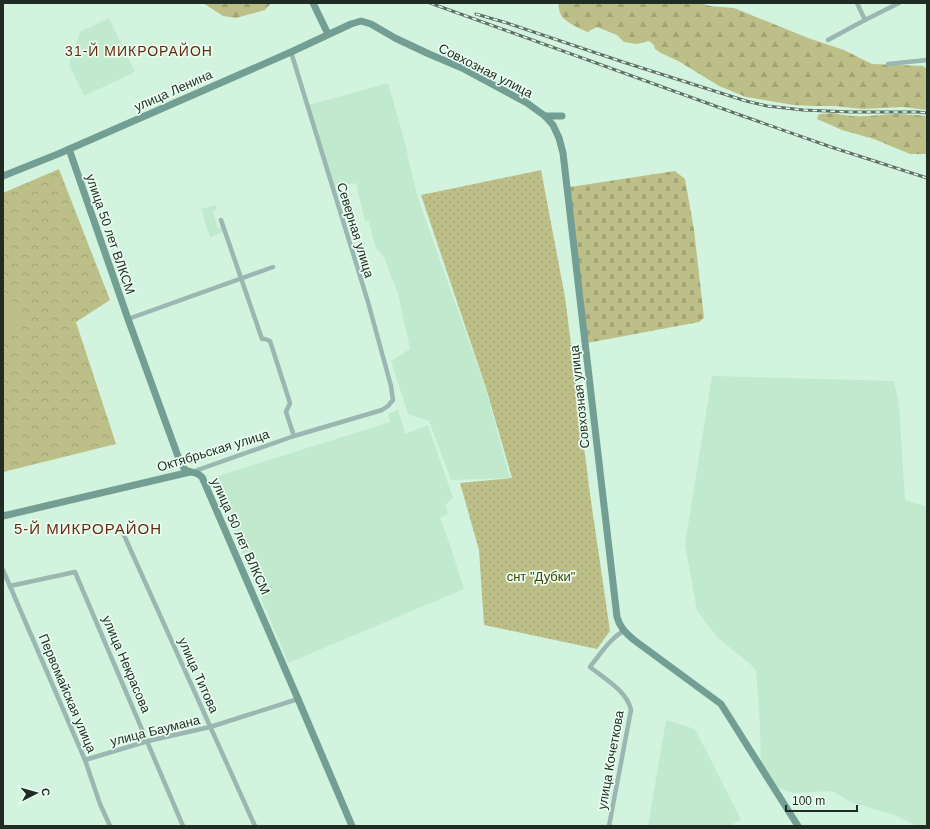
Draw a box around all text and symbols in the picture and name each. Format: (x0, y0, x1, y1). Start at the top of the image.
street label: Совхозная улица (436, 40, 536, 101)
district label: 31-Й МИКРОРАЙОН (65, 42, 213, 59)
street label: улица Ленина (132, 66, 215, 114)
street label: улица 50 лет ВЛКСМ (83, 172, 138, 296)
street label: Северная улица (334, 181, 377, 280)
street label: Совхозная улица (567, 344, 592, 449)
street label: Октябрьская улица (155, 426, 272, 475)
street label: улица 50 лет ВЛКСМ (208, 476, 273, 597)
district label: 5-Й МИКРОРАЙОН (14, 520, 162, 537)
park label: снт "Дубки" (507, 569, 576, 584)
street label: улица Некрасова (99, 613, 154, 716)
street label: Первомайская улица (36, 632, 100, 755)
street label: улица Титова (175, 635, 222, 716)
street label: улица Кочеткова (594, 709, 627, 811)
street label: улица Баумана (109, 712, 202, 749)
north arrow (16, 773, 56, 813)
text: С (40, 787, 52, 797)
scale bar (786, 787, 857, 813)
text: 100 m (792, 794, 825, 808)

